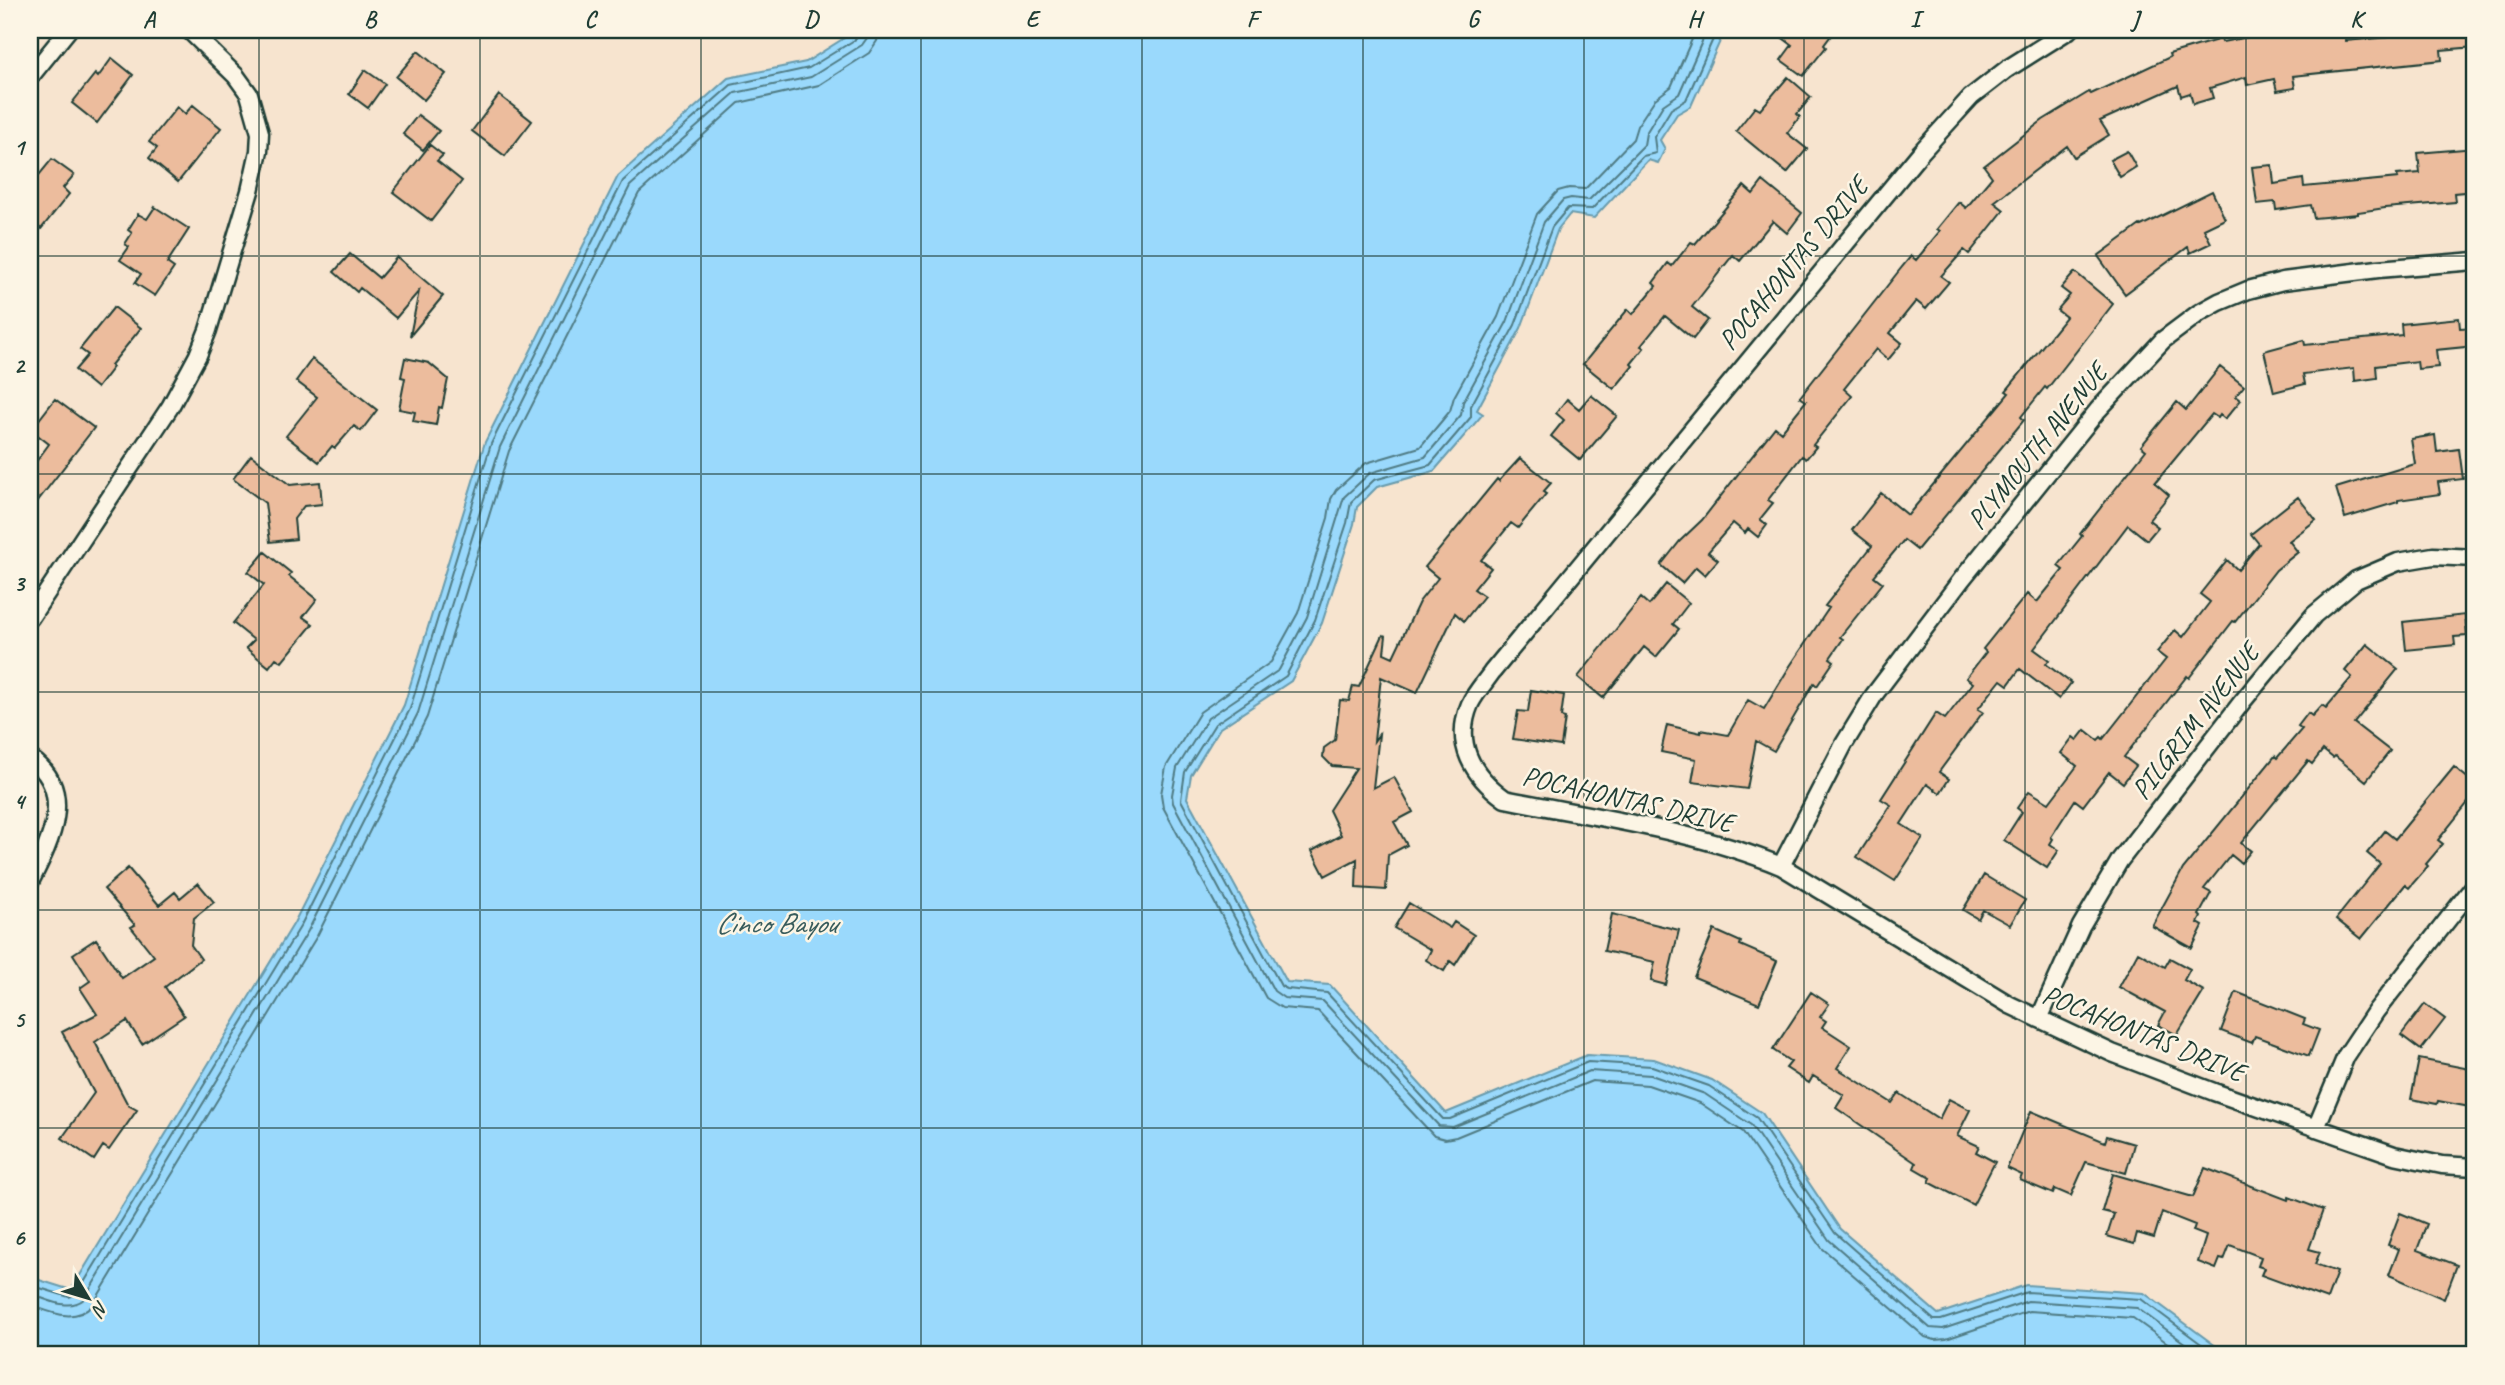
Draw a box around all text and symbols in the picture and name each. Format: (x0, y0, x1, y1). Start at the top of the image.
text: A (143, 5, 157, 34)
text: B (364, 5, 378, 34)
text: C (585, 5, 599, 34)
text: D (804, 5, 820, 34)
text: E (1026, 5, 1042, 34)
text: F (1247, 5, 1263, 34)
text: G (1467, 5, 1482, 34)
text: H (1687, 5, 1705, 34)
text: I (1910, 5, 1925, 34)
text: J (2129, 5, 2142, 34)
text: K (2350, 5, 2366, 34)
text: 1 (14, 133, 27, 162)
street label: POCAHONTAS DRIVE (1710, 166, 1878, 357)
text: 2 (14, 351, 27, 380)
street label: PLYMOUTH AVENUE (1959, 353, 2117, 536)
text: 3 (14, 569, 27, 598)
street label: PILGRIM AVENUE (2123, 633, 2269, 806)
street label: POCAHONTAS DRIVE (1519, 758, 1740, 841)
text: 4 (14, 787, 27, 816)
water label: Cinco Bayou (715, 904, 842, 942)
street label: POCAHONTAS DRIVE (2038, 976, 2254, 1091)
text: 5 (14, 1005, 26, 1034)
text: 6 (14, 1223, 27, 1252)
north arrow (52, 1262, 122, 1332)
text: N (86, 1296, 114, 1322)

